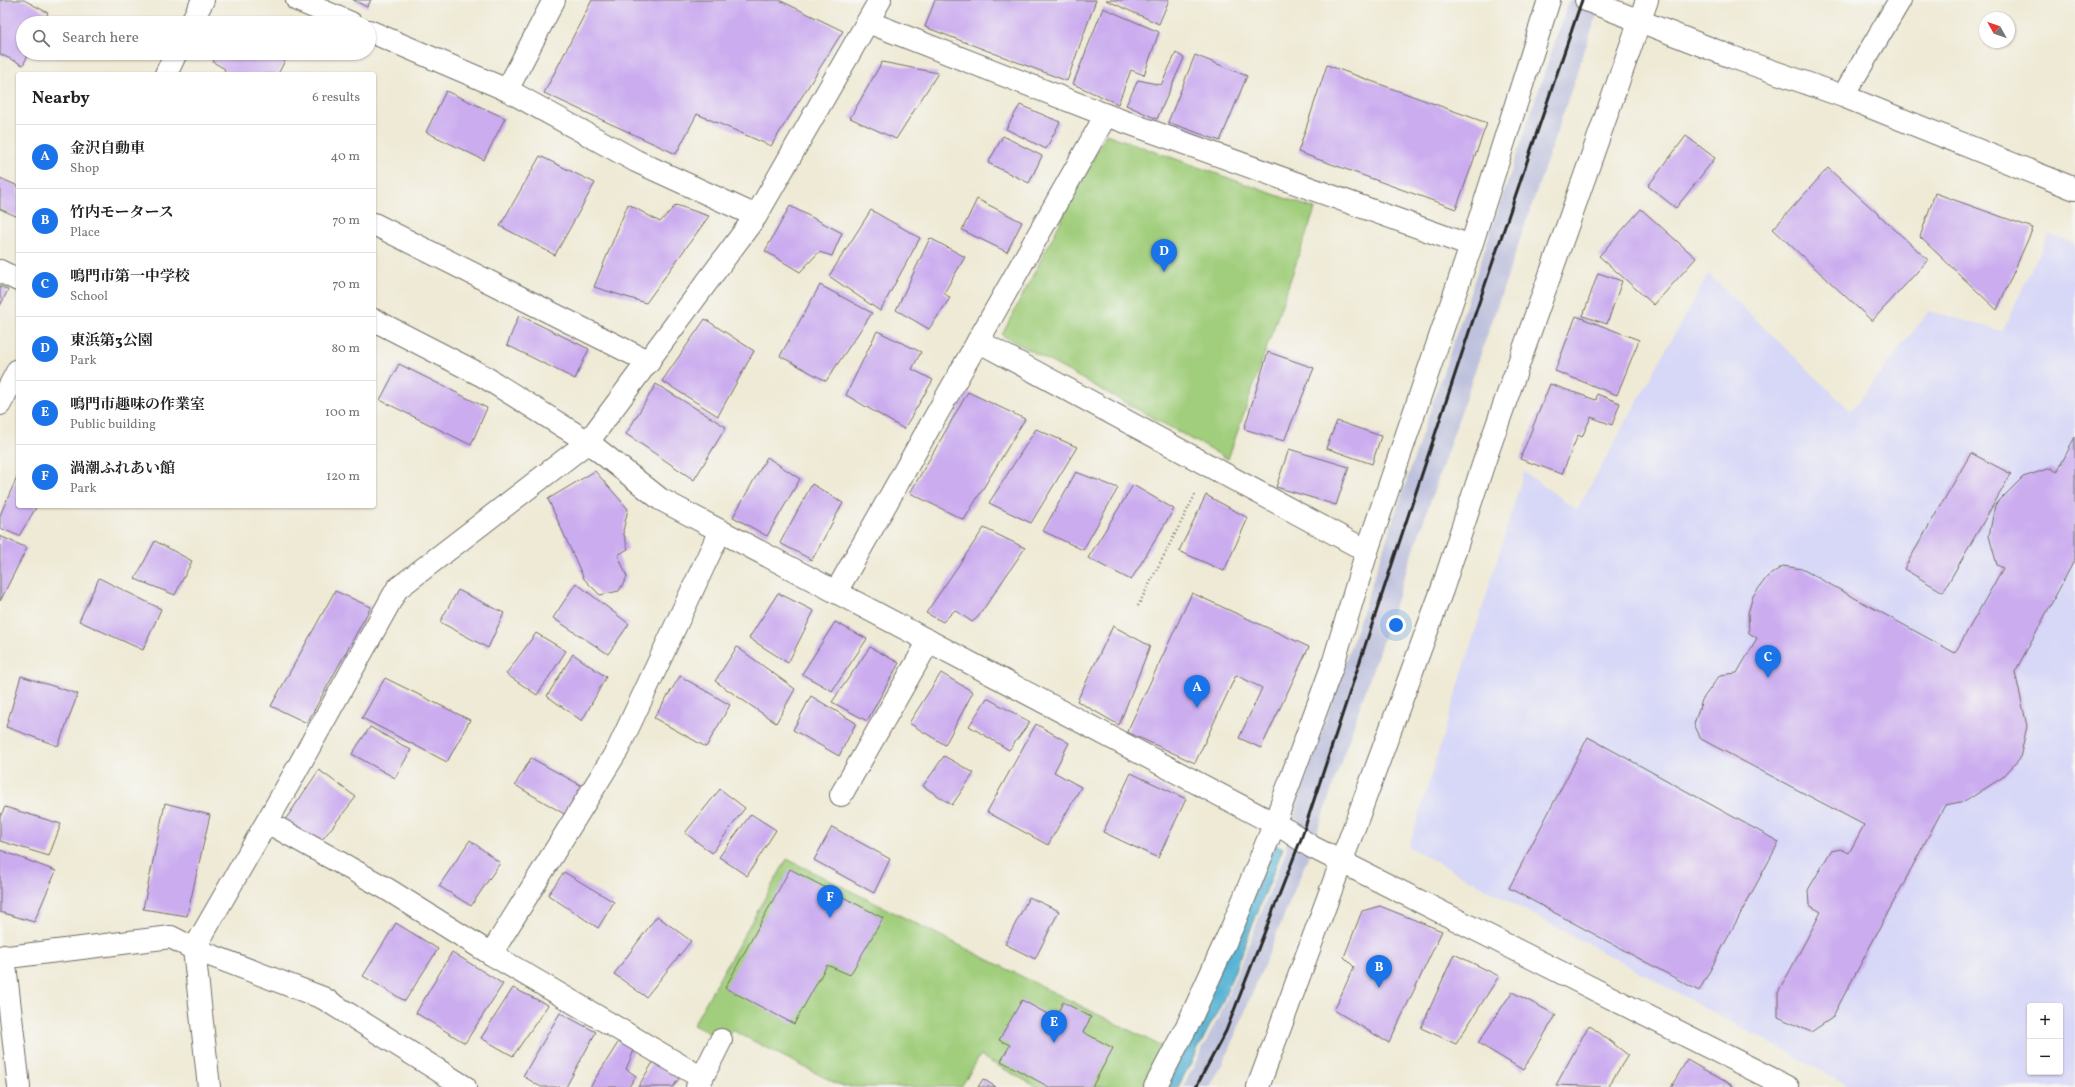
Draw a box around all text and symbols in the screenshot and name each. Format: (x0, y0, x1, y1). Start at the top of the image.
north arrow (1979, 12, 2015, 48)
search box (16, 16, 376, 60)
icon: search (30, 27, 52, 49)
text: Search here (62, 28, 139, 49)
text: Nearby (32, 87, 90, 110)
text: 6 results (312, 89, 360, 107)
text: 金沢自動車 (70, 139, 145, 160)
text: A (40, 148, 50, 166)
text: 40 m (331, 148, 360, 166)
text: Shop (70, 160, 99, 178)
text: 竹内モータース (70, 203, 174, 224)
text: B (41, 212, 49, 230)
text: 70 m (332, 212, 360, 230)
text: Place (70, 224, 100, 242)
pin: D (1151, 239, 1177, 272)
text: 鳴門市第一中学校 (70, 267, 190, 288)
text: C (41, 276, 49, 294)
text: 70 m (332, 276, 360, 294)
text: School (70, 288, 108, 306)
text: 東浜第3公園 (70, 331, 153, 352)
text: D (40, 340, 50, 358)
text: 80 m (331, 340, 360, 358)
text: Park (70, 352, 97, 370)
text: 鳴門市趣味の作業室 (70, 395, 205, 416)
text: E (41, 404, 49, 422)
text: 100 m (325, 404, 360, 422)
text: Public building (70, 416, 156, 434)
text: 渦潮ふれあい館 (70, 459, 175, 480)
text: F (41, 468, 49, 486)
text: 120 m (326, 468, 360, 486)
text: Park (70, 480, 97, 498)
your location (1386, 615, 1406, 635)
pin: C (1755, 645, 1781, 678)
pin: A (1184, 675, 1210, 708)
pin: F (817, 885, 843, 918)
pin: B (1366, 955, 1392, 988)
map controls (2027, 1003, 2063, 1075)
button: + (2027, 1003, 2063, 1039)
pin: E (1041, 1010, 1067, 1043)
button: − (2027, 1039, 2063, 1075)

